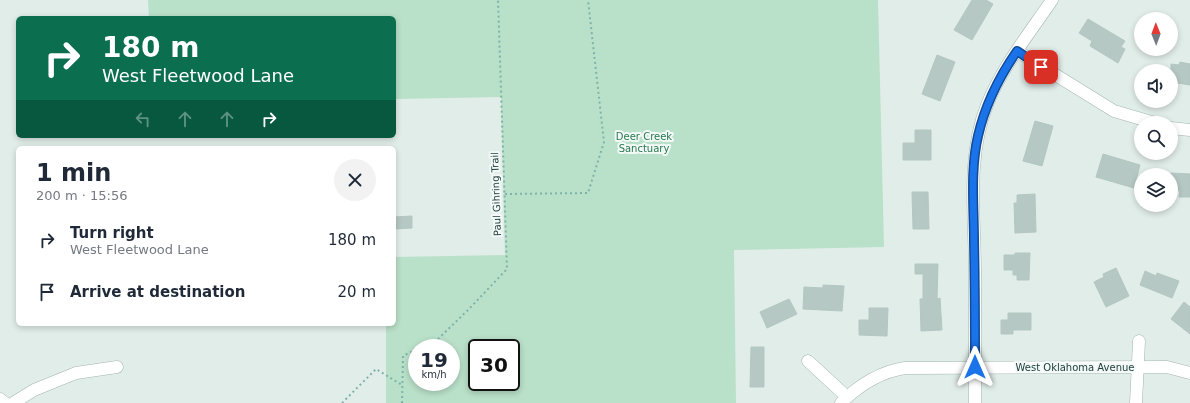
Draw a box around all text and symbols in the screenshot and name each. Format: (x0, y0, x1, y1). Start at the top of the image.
north arrow (1134, 12, 1178, 56)
map controls (1134, 12, 1178, 212)
text: 180 m (102, 31, 199, 64)
icon: right (36, 32, 88, 84)
pin (1024, 50, 1058, 84)
icon: arrive (1030, 56, 1052, 78)
button: sound (1134, 64, 1178, 108)
text: West Fleetwood Lane (102, 65, 294, 86)
icon: left (132, 108, 154, 130)
icon: ahead (174, 108, 196, 130)
icon: ahead (216, 108, 238, 130)
icon: right (258, 108, 280, 130)
button: search (1134, 116, 1178, 160)
park label: Deer Creek Sanctuary (616, 131, 672, 154)
street label: Paul Gihring Trail (489, 152, 503, 236)
text: 1 min (36, 159, 111, 187)
button: close (334, 159, 376, 201)
button: layers (1134, 168, 1178, 212)
text: 200 m · 15:56 (36, 188, 127, 203)
text: Turn right (70, 224, 154, 242)
icon: right (36, 229, 58, 251)
text: 180 m (328, 231, 376, 249)
text: West Fleetwood Lane (70, 242, 209, 257)
icon: arrive (36, 281, 58, 303)
text: Arrive at destination (70, 283, 245, 301)
text: 20 m (338, 283, 376, 301)
speed limit sign: 30 (468, 339, 520, 391)
position arrow (954, 346, 996, 388)
text: 19 (420, 348, 448, 372)
street label: West Oklahoma Avenue (1016, 362, 1135, 373)
text: km/h (421, 369, 447, 380)

